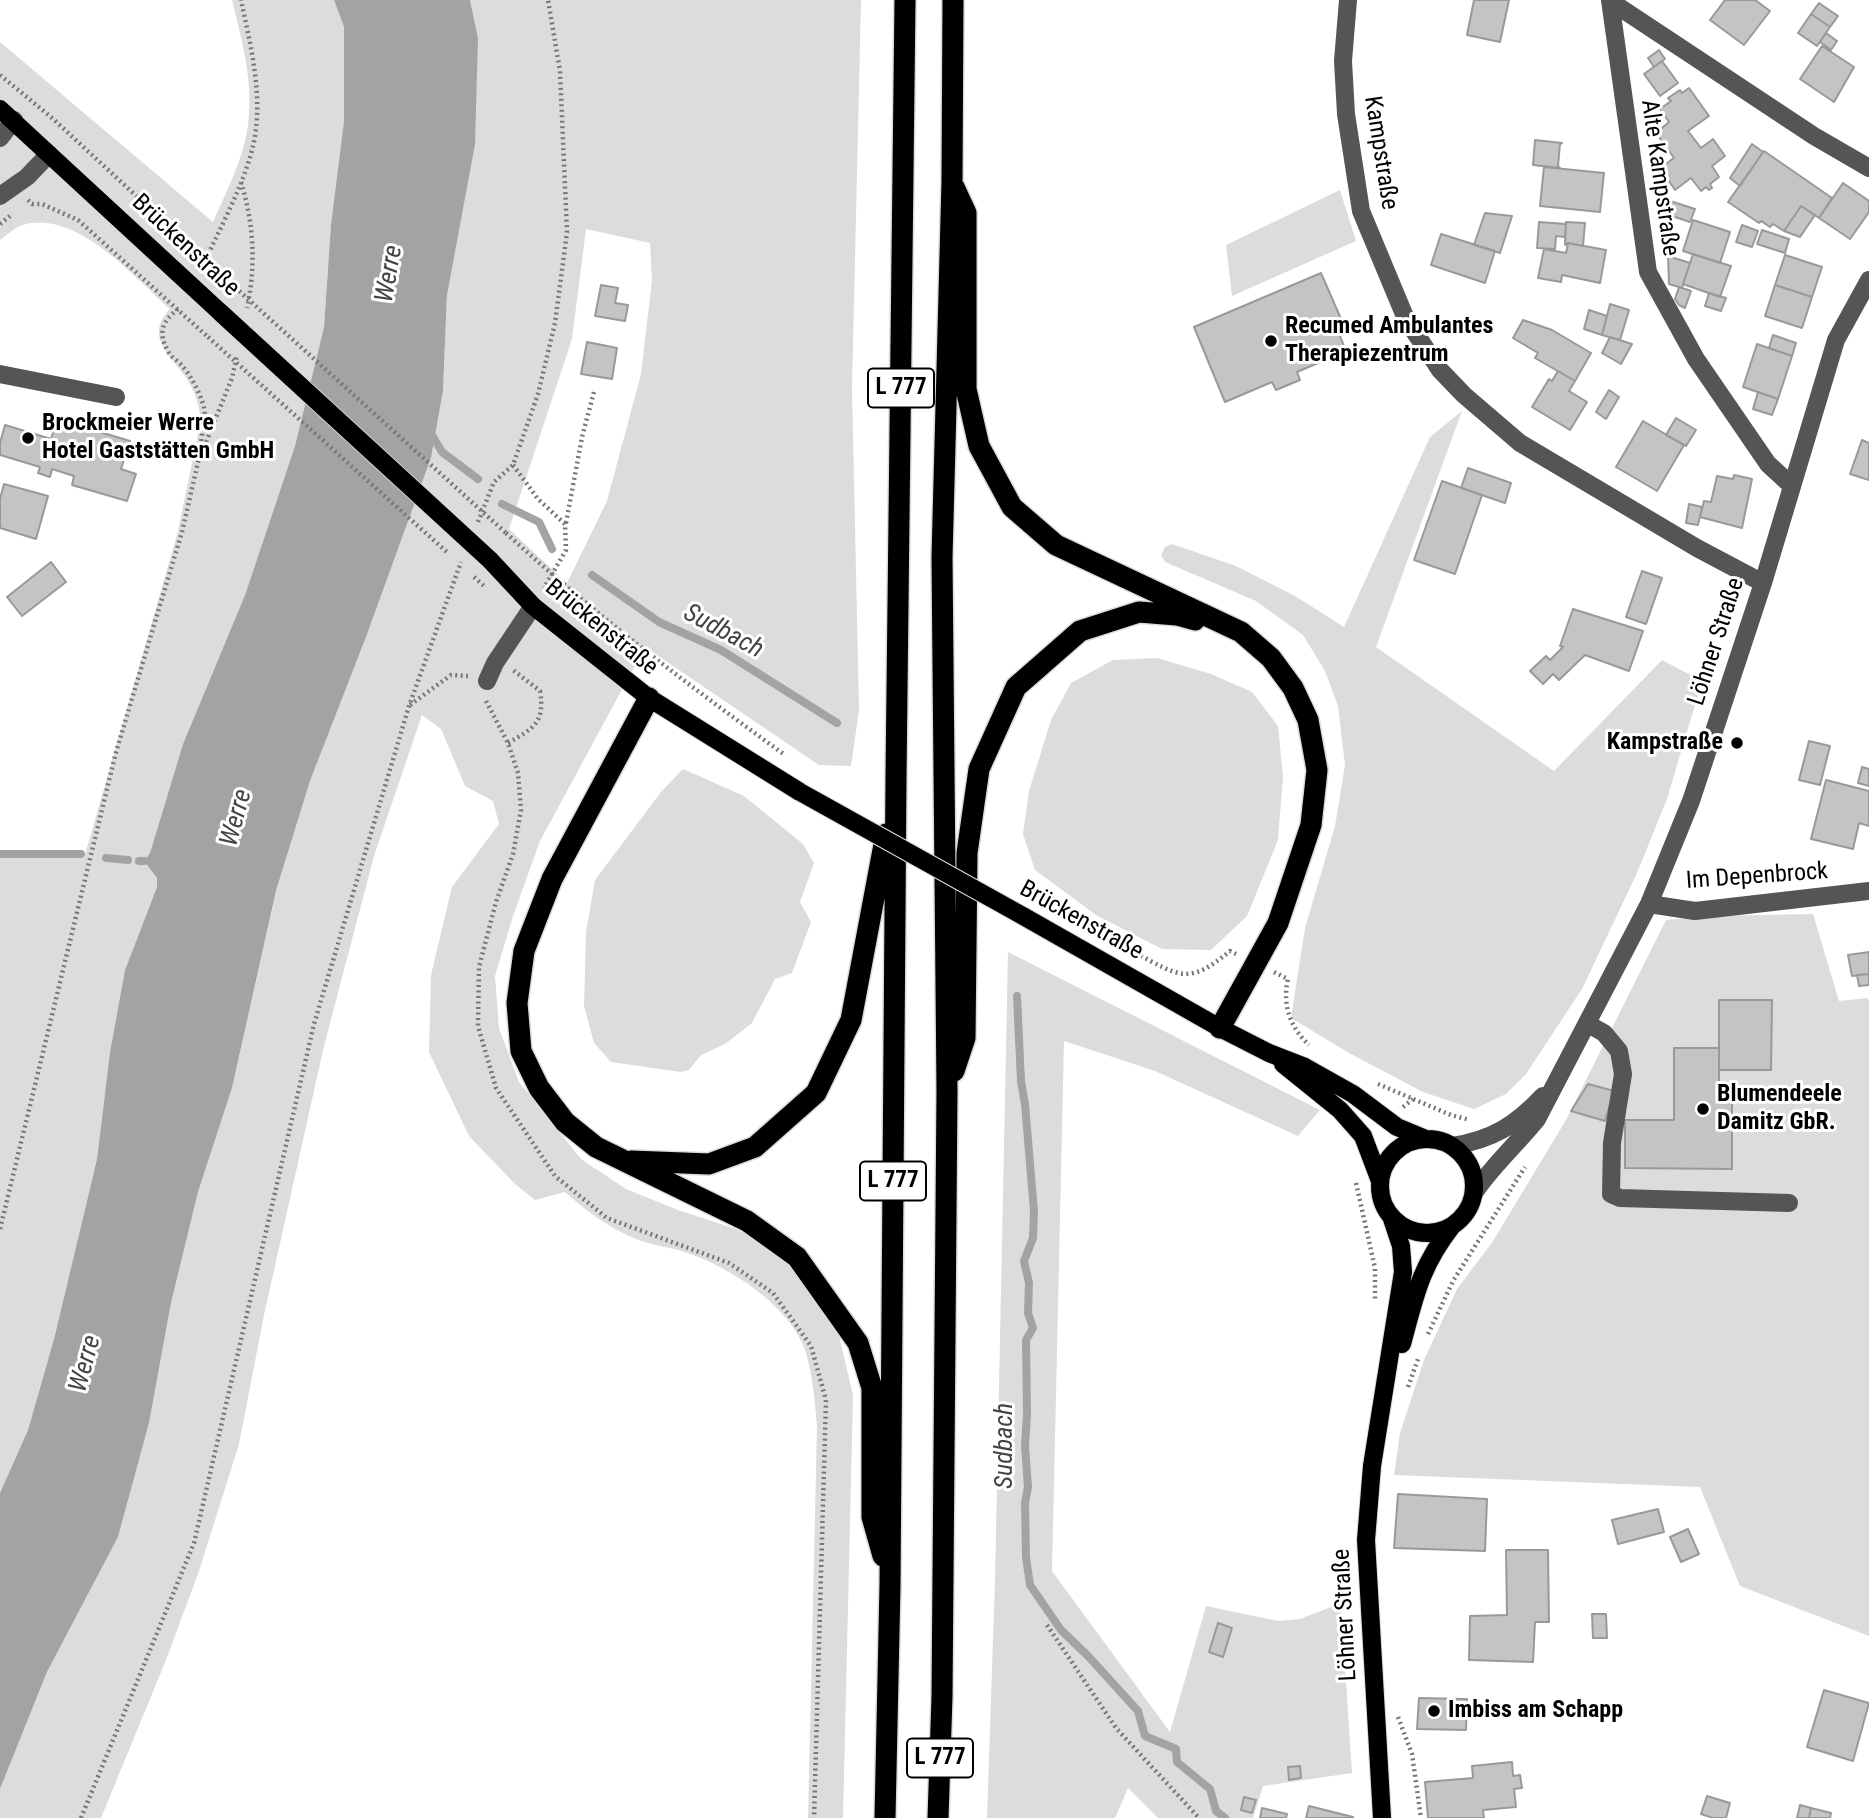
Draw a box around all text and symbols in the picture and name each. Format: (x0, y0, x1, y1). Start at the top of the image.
street label: Kampstraße (1357, 94, 1403, 212)
street label: Alte Kampstraße (1634, 98, 1684, 258)
street label: Brückenstraße (125, 189, 245, 303)
water label: Werre (370, 243, 410, 305)
place label: Recumed Ambulantes Therapiezentrum (1285, 313, 1493, 369)
marker: Recumed Ambulantes Therapiezentrum (1263, 333, 1279, 349)
road number: L 777 (868, 368, 934, 408)
place label: Brockmeier Werre Hotel Gaststätten GmbH (42, 410, 274, 466)
marker: Brockmeier Werre Hotel Gaststätten GmbH (20, 430, 36, 446)
street label: Brückenstraße (539, 574, 663, 682)
street label: Löhner Straße (1683, 575, 1751, 709)
water label: Sudbach (678, 598, 768, 666)
place label: Kampstraße (1607, 729, 1723, 757)
marker: Kampstraße (1729, 735, 1745, 751)
water label: Werre (214, 786, 260, 850)
street label: Im Depenbrock (1685, 858, 1829, 896)
street label: Brückenstraße (1014, 875, 1148, 967)
place label: Blumendeele Damitz GbR. (1717, 1081, 1842, 1137)
marker: Blumendeele Damitz GbR. (1695, 1101, 1711, 1117)
road number: L 777 (860, 1162, 926, 1200)
water label: Werre (63, 1332, 109, 1396)
water label: Sudbach (989, 1403, 1021, 1489)
street label: Löhner Straße (1328, 1548, 1364, 1682)
place label: Imbiss am Schapp (1448, 1697, 1623, 1725)
marker: Imbiss am Schapp (1426, 1703, 1442, 1719)
road number: L 777 (907, 1738, 973, 1778)

